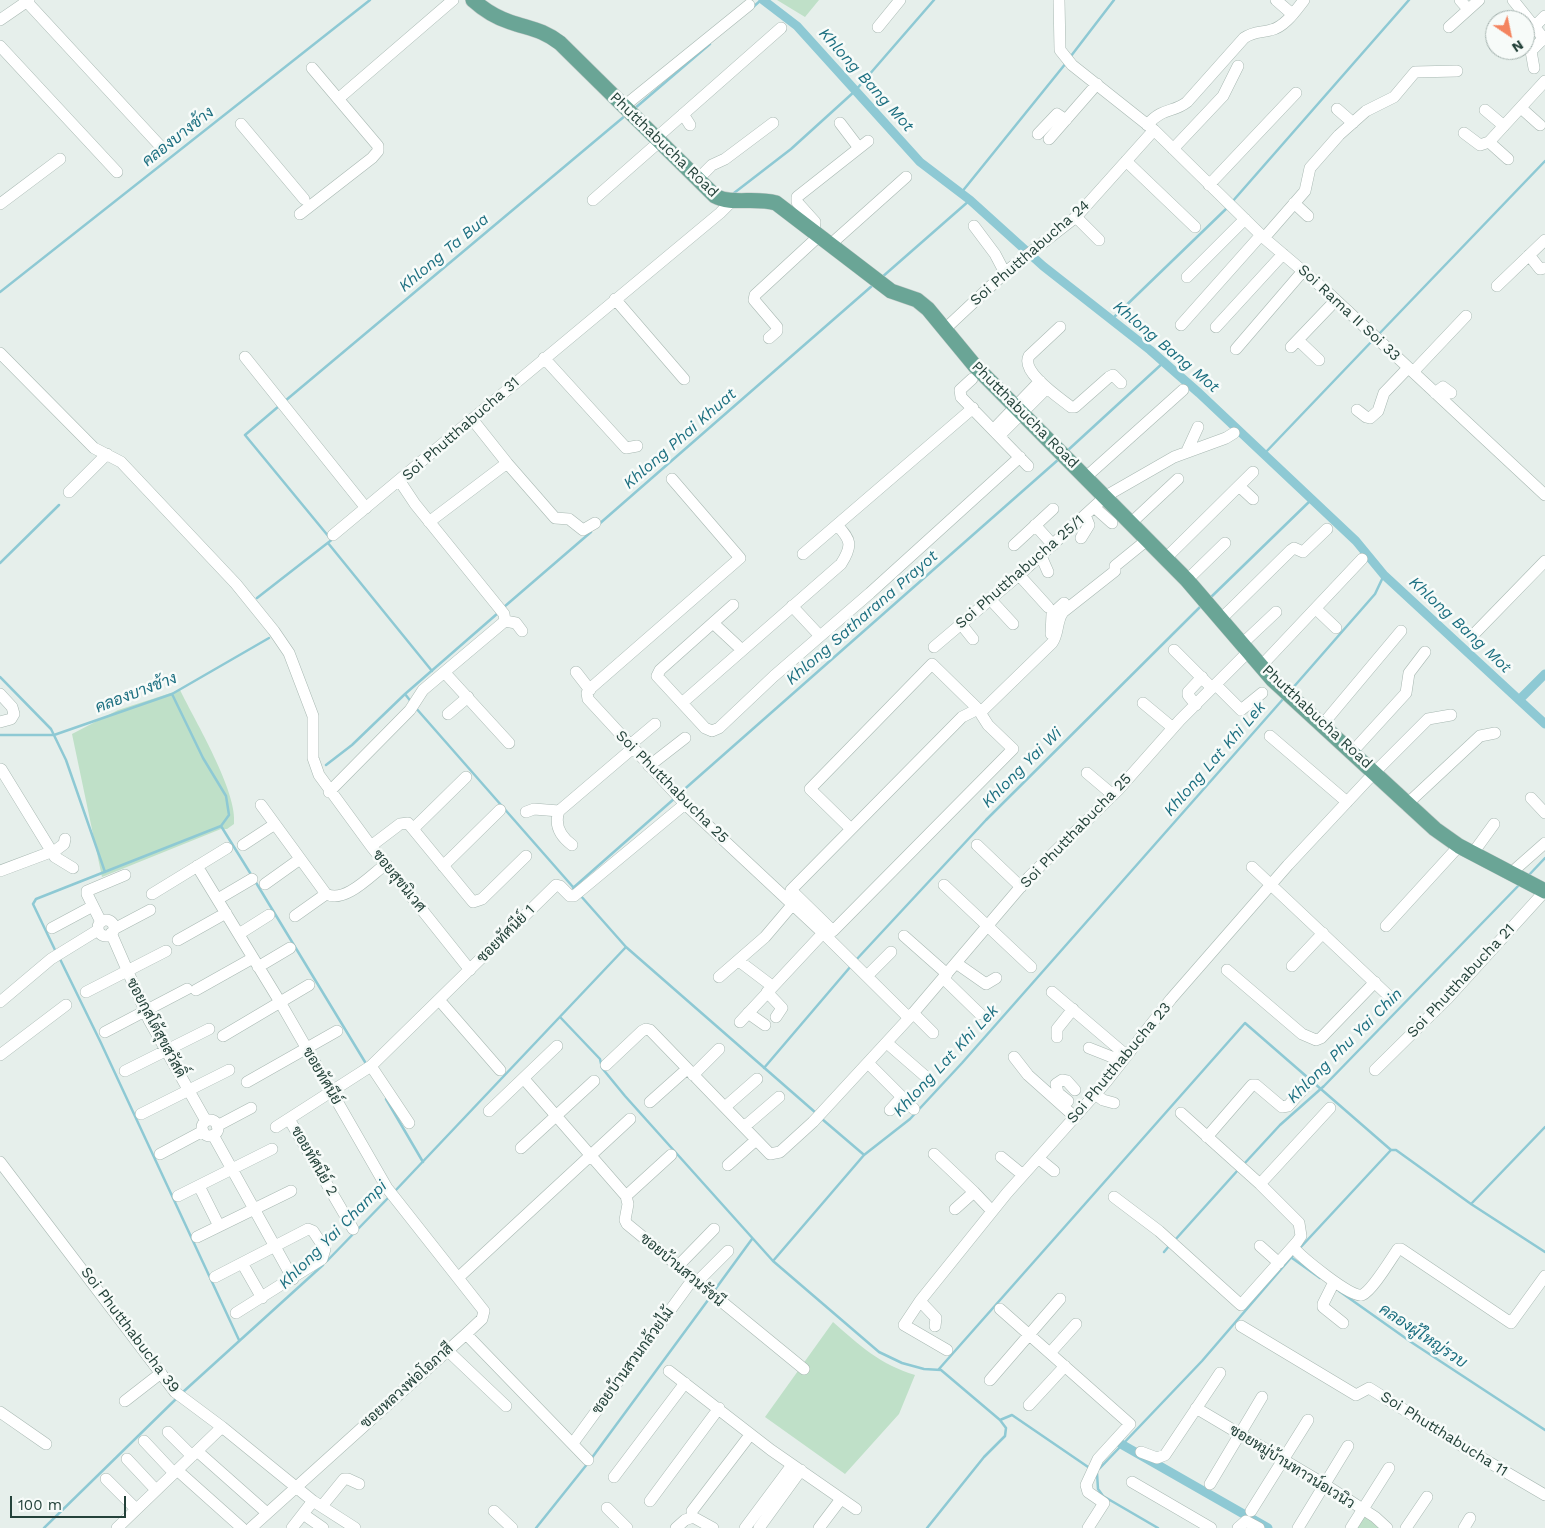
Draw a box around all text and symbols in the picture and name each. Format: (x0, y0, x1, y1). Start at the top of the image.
north arrow (1485, 10, 1535, 60)
water label: Khlong Bang Mot (814, 24, 918, 136)
text: N (1509, 37, 1527, 56)
street label: Phutthabucha Road (606, 89, 722, 201)
water label: คลองบางช้าง (138, 103, 218, 171)
street label: Soi Phutthabucha 24 (967, 196, 1093, 310)
water label: Khlong Ta Bua (395, 210, 493, 296)
street label: Soi Rama II Soi 33 (1294, 261, 1404, 365)
water label: Khlong Bang Mot (1109, 297, 1223, 397)
street label: Phutthabucha Road (968, 358, 1082, 472)
street label: Soi Phutthabucha 31 (399, 373, 523, 485)
water label: Khlong Phai Khuat (620, 385, 740, 493)
street label: Soi Phutthabucha 25/1 (952, 511, 1088, 633)
water label: Khlong Satharana Prayot (782, 547, 942, 689)
water label: Khlong Bang Mot (1405, 573, 1515, 677)
street label: Phutthabucha Road (1258, 661, 1376, 773)
water label: คลองบางช้าง (93, 669, 179, 717)
water label: Khlong Lat Khi Lek (1160, 698, 1270, 820)
water label: Khlong Yai Wi (978, 724, 1066, 812)
street label: Soi Phutthabucha 25 (612, 727, 732, 847)
street label: Soi Phutthabucha 25 (1017, 770, 1135, 892)
street label: ซอยสุขนิเวศ (368, 846, 430, 916)
street label: ซอยทัศนีย์ 1 (473, 901, 539, 967)
street label: Soi Phutthabucha 21 (1403, 920, 1519, 1042)
street label: ซอยกุสโต้สุขสวัสดิ์ (122, 975, 190, 1081)
water label: Khlong Phu Yai Chin (1284, 985, 1406, 1107)
street label: Soi Phutthabucha 23 (1063, 999, 1175, 1127)
water label: Khlong Lat Khi Lek (889, 1001, 1003, 1121)
street label: ซอยทัศนีย์ (298, 1044, 346, 1108)
street label: ซอยทัศนีย์ 2 (287, 1123, 341, 1199)
water label: Khlong Yai Champi (275, 1177, 391, 1293)
street label: ซอยบ้านสวนรัชนี (636, 1229, 728, 1311)
street label: Soi Phutthabucha 39 (77, 1264, 183, 1396)
water label: คลองผู้ใหญ่รวบ (1376, 1300, 1470, 1372)
street label: ซอยบ้านสวนกล้วยไม้ (588, 1304, 678, 1418)
street label: ซอยหลวงพ่อโอภาสี (357, 1340, 457, 1432)
street label: Soi Phutthabucha 11 (1377, 1388, 1511, 1480)
street label: ซอยหมู่บ้านทาวน์อเวนิว (1226, 1421, 1358, 1513)
scale bar (12, 1486, 129, 1518)
text: 100 m (18, 1496, 62, 1514)

